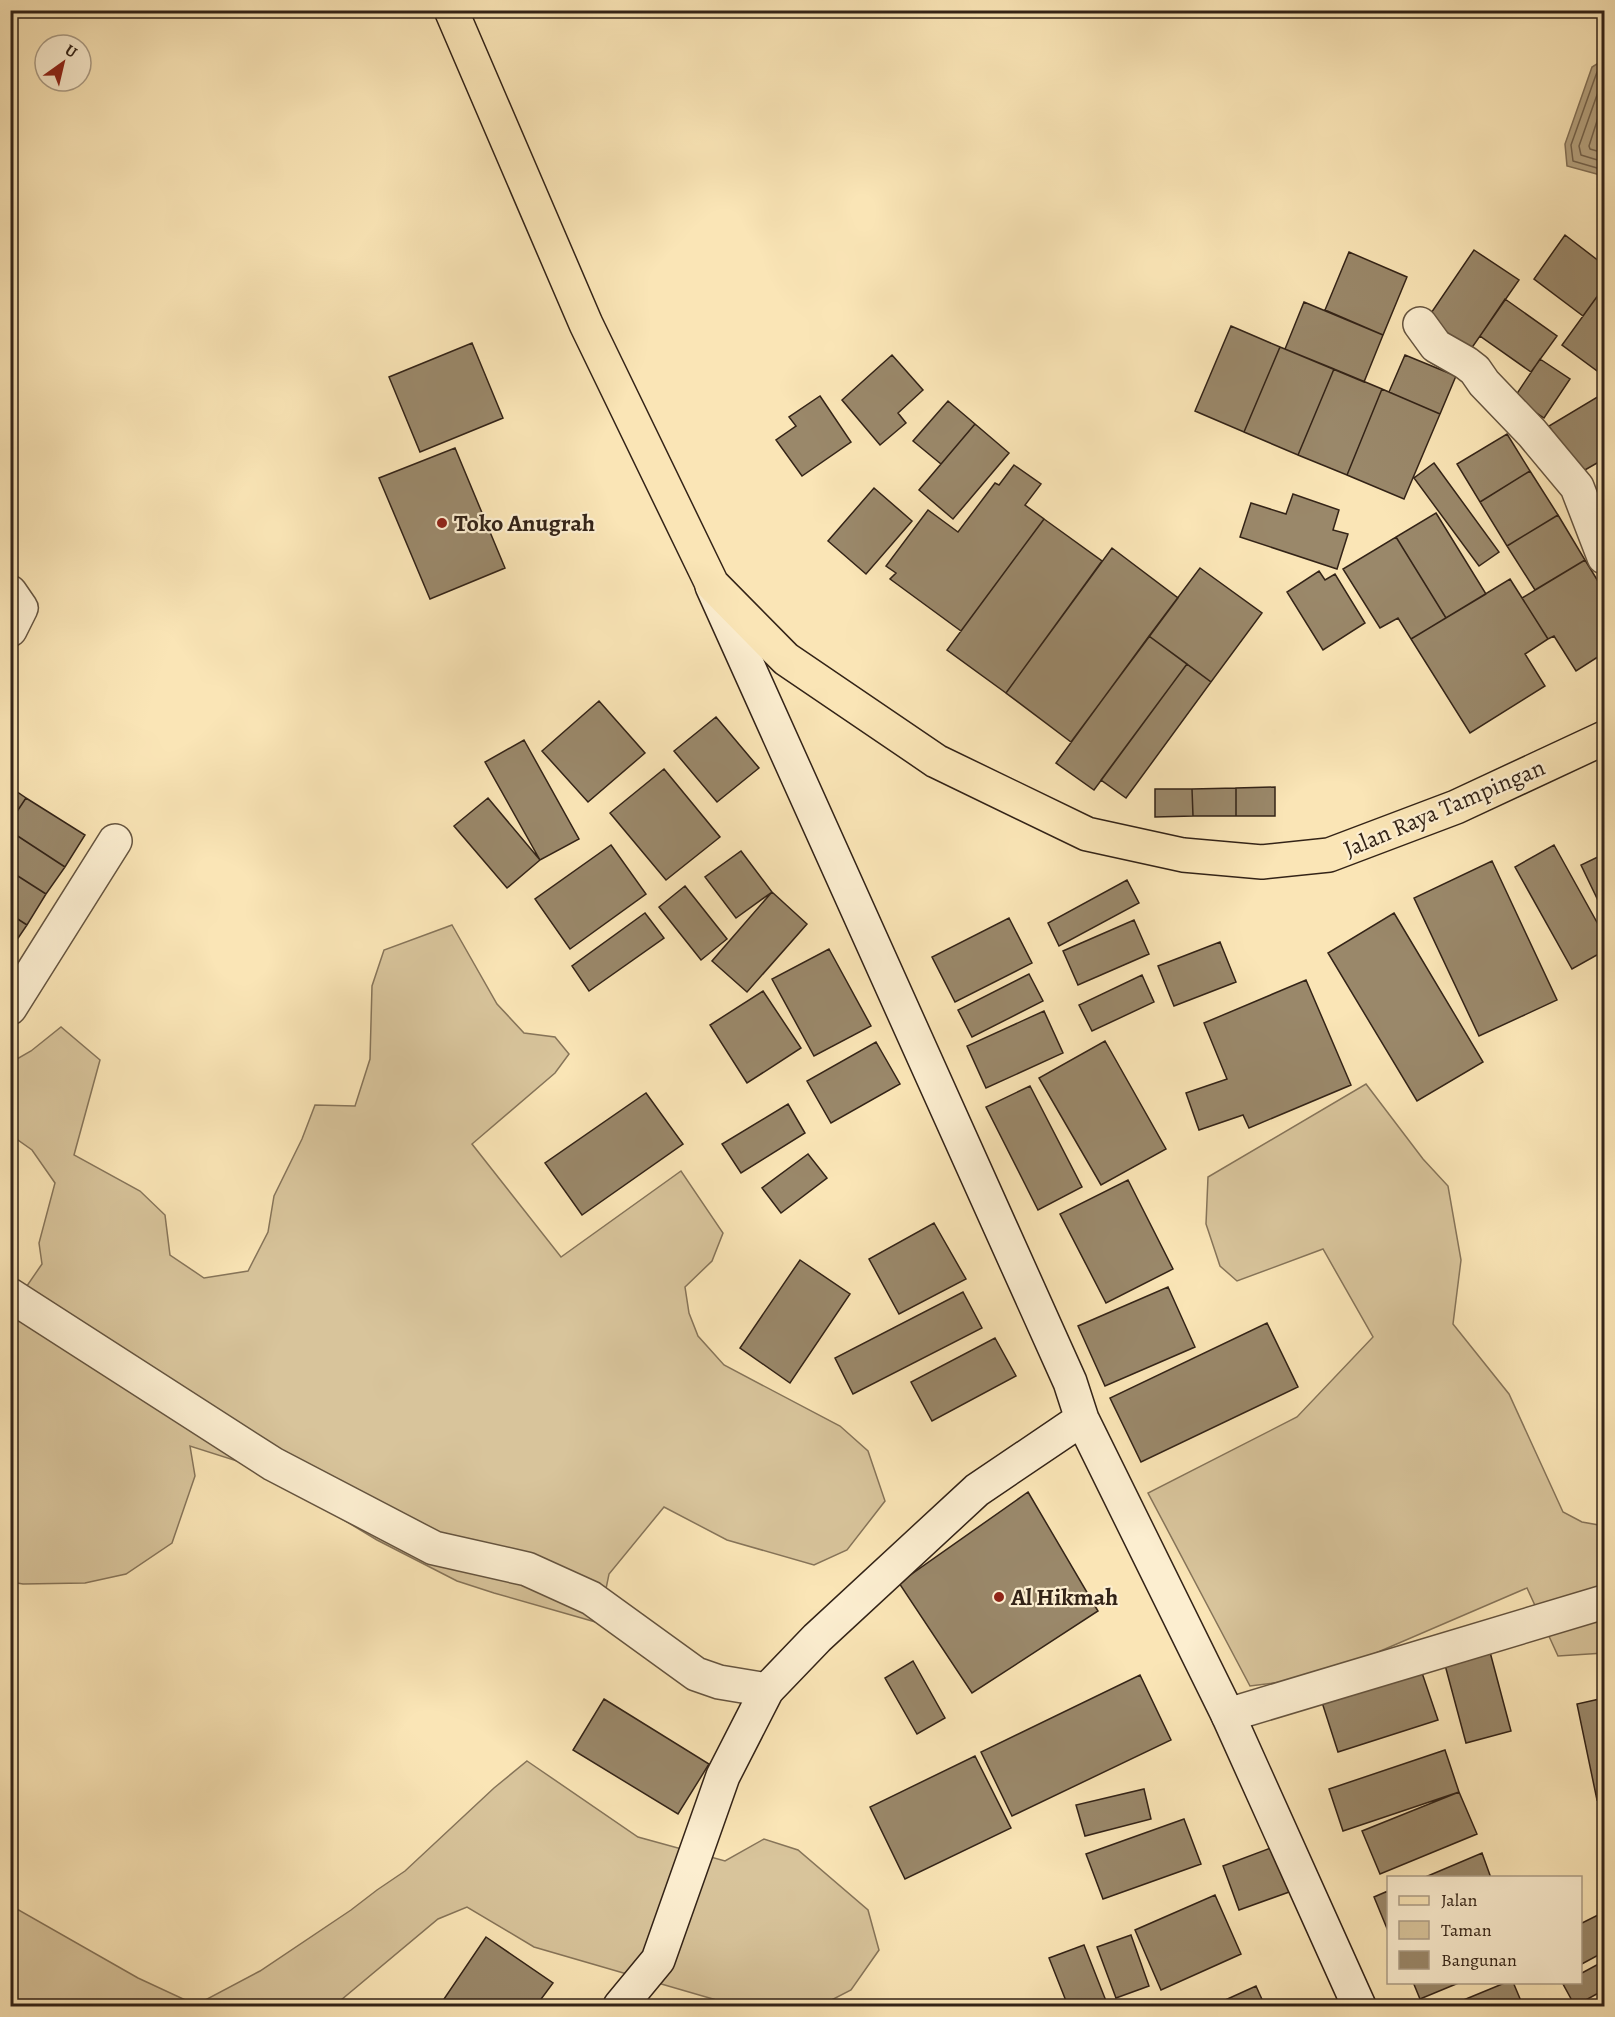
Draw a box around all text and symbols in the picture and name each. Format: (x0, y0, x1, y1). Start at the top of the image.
north arrow (33, 33, 93, 93)
text: U (60, 39, 82, 64)
place label: Toko Anugrah (454, 507, 595, 539)
marker: Toko Anugrah (435, 516, 449, 530)
street label: Jalan Raya Tampingan (1338, 751, 1550, 865)
place label: Al Hikmah (1010, 1581, 1118, 1613)
marker: Al Hikmah (992, 1590, 1006, 1604)
legend (1387, 1876, 1582, 1984)
text: Jalan (1441, 1888, 1478, 1912)
text: Taman (1441, 1918, 1492, 1942)
text: Bangunan (1441, 1948, 1517, 1972)

